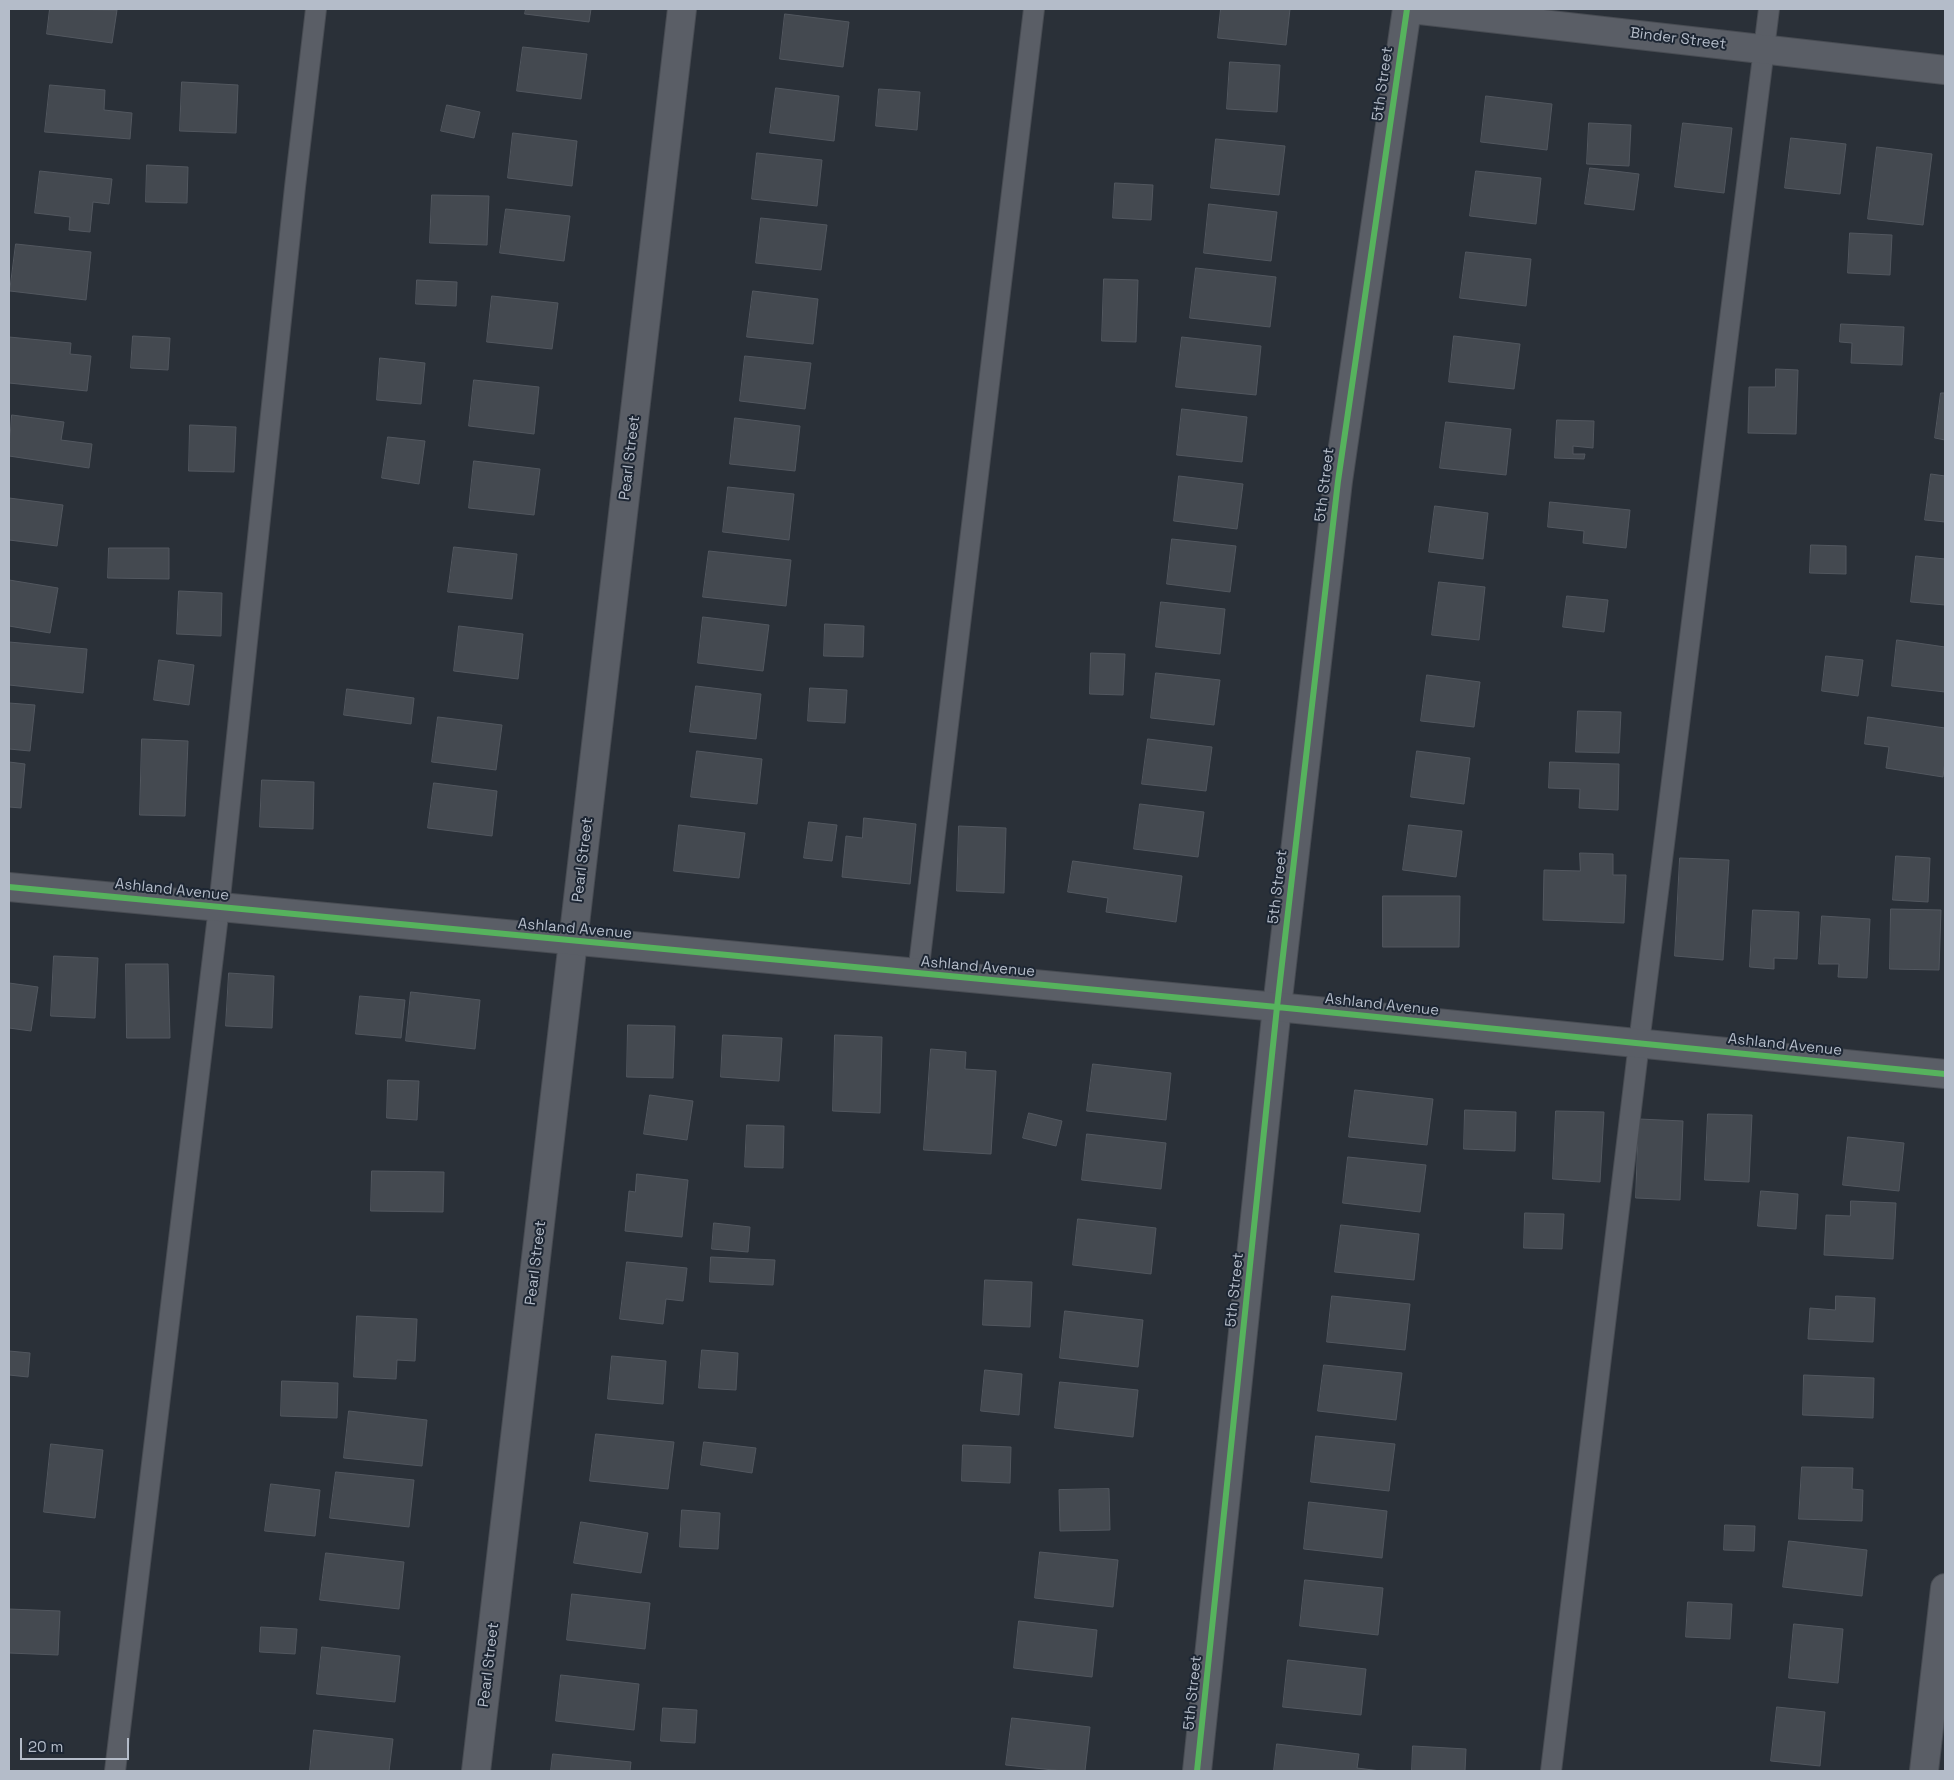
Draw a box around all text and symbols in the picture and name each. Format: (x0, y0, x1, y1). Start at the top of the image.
street label: Binder Street (1629, 24, 1727, 54)
street label: 5th Street (1369, 46, 1397, 122)
street label: Pearl Street (616, 415, 644, 501)
street label: 5th Street (1312, 447, 1338, 523)
street label: Pearl Street (569, 817, 597, 903)
street label: 5th Street (1265, 849, 1291, 925)
street label: Ashland Avenue (114, 875, 230, 905)
street label: Ashland Avenue (517, 915, 633, 943)
street label: Ashland Avenue (920, 953, 1036, 981)
street label: Ashland Avenue (1324, 990, 1440, 1020)
street label: Ashland Avenue (1727, 1030, 1843, 1060)
street label: Pearl Street (522, 1220, 550, 1306)
street label: 5th Street (1222, 1252, 1248, 1328)
street label: Pearl Street (475, 1622, 503, 1708)
street label: 5th Street (1180, 1655, 1206, 1731)
scale bar (22, 1728, 131, 1760)
text: 20 m (28, 1737, 63, 1756)

